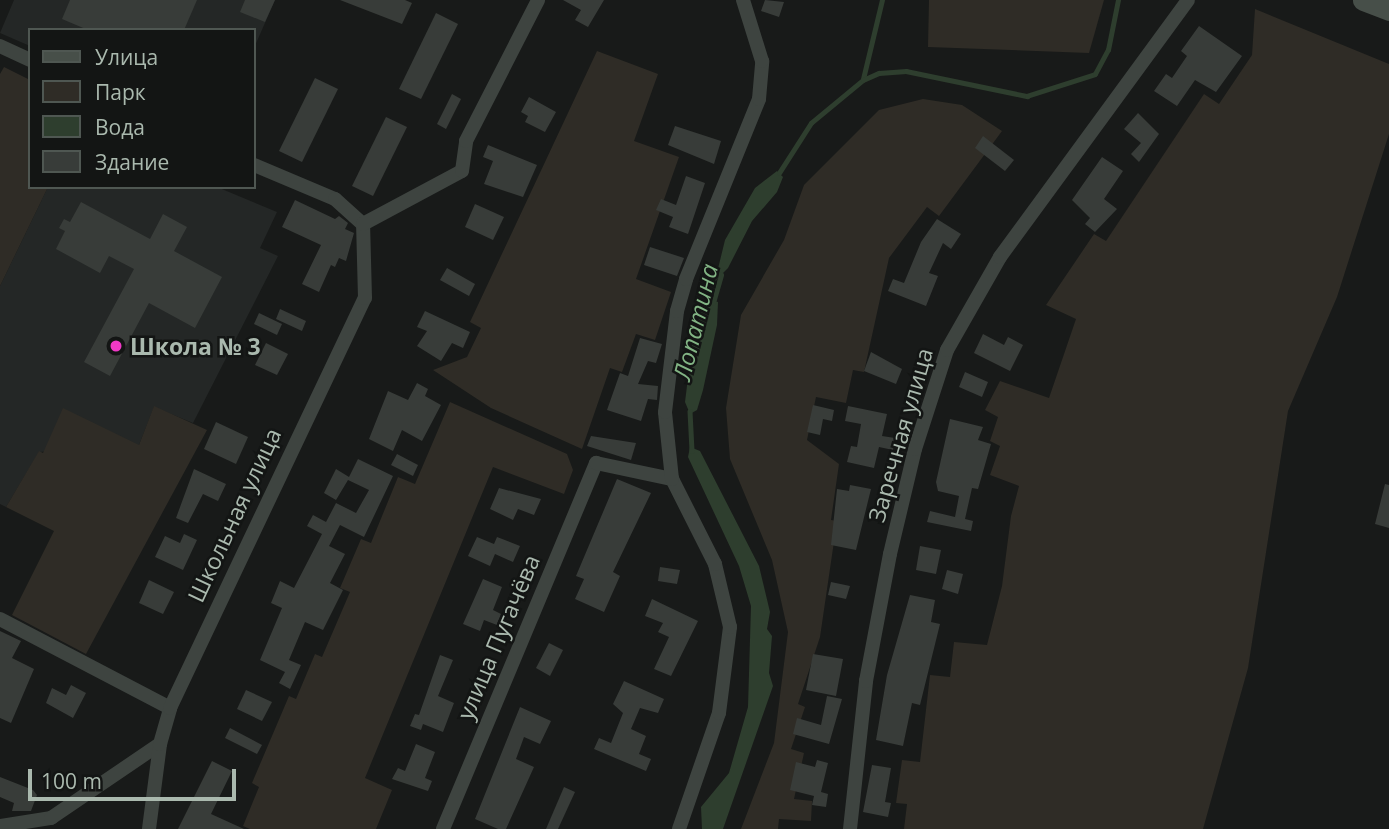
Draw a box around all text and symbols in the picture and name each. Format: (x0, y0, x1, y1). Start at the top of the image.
legend (28, 28, 256, 189)
text: Улица (95, 43, 158, 71)
text: Парк (95, 78, 146, 106)
text: Вода (95, 113, 145, 141)
text: Здание (95, 148, 169, 176)
water label: Лопатина (667, 261, 723, 383)
place label: Школа № 3 (130, 332, 261, 360)
marker: Школа № 3 (108, 338, 124, 354)
street label: Заречная улица (862, 345, 938, 525)
street label: Школьная улица (182, 424, 286, 606)
street label: улица Пугачёва (451, 550, 545, 724)
scale bar (32, 756, 240, 800)
text: 100 m (41, 767, 102, 795)

